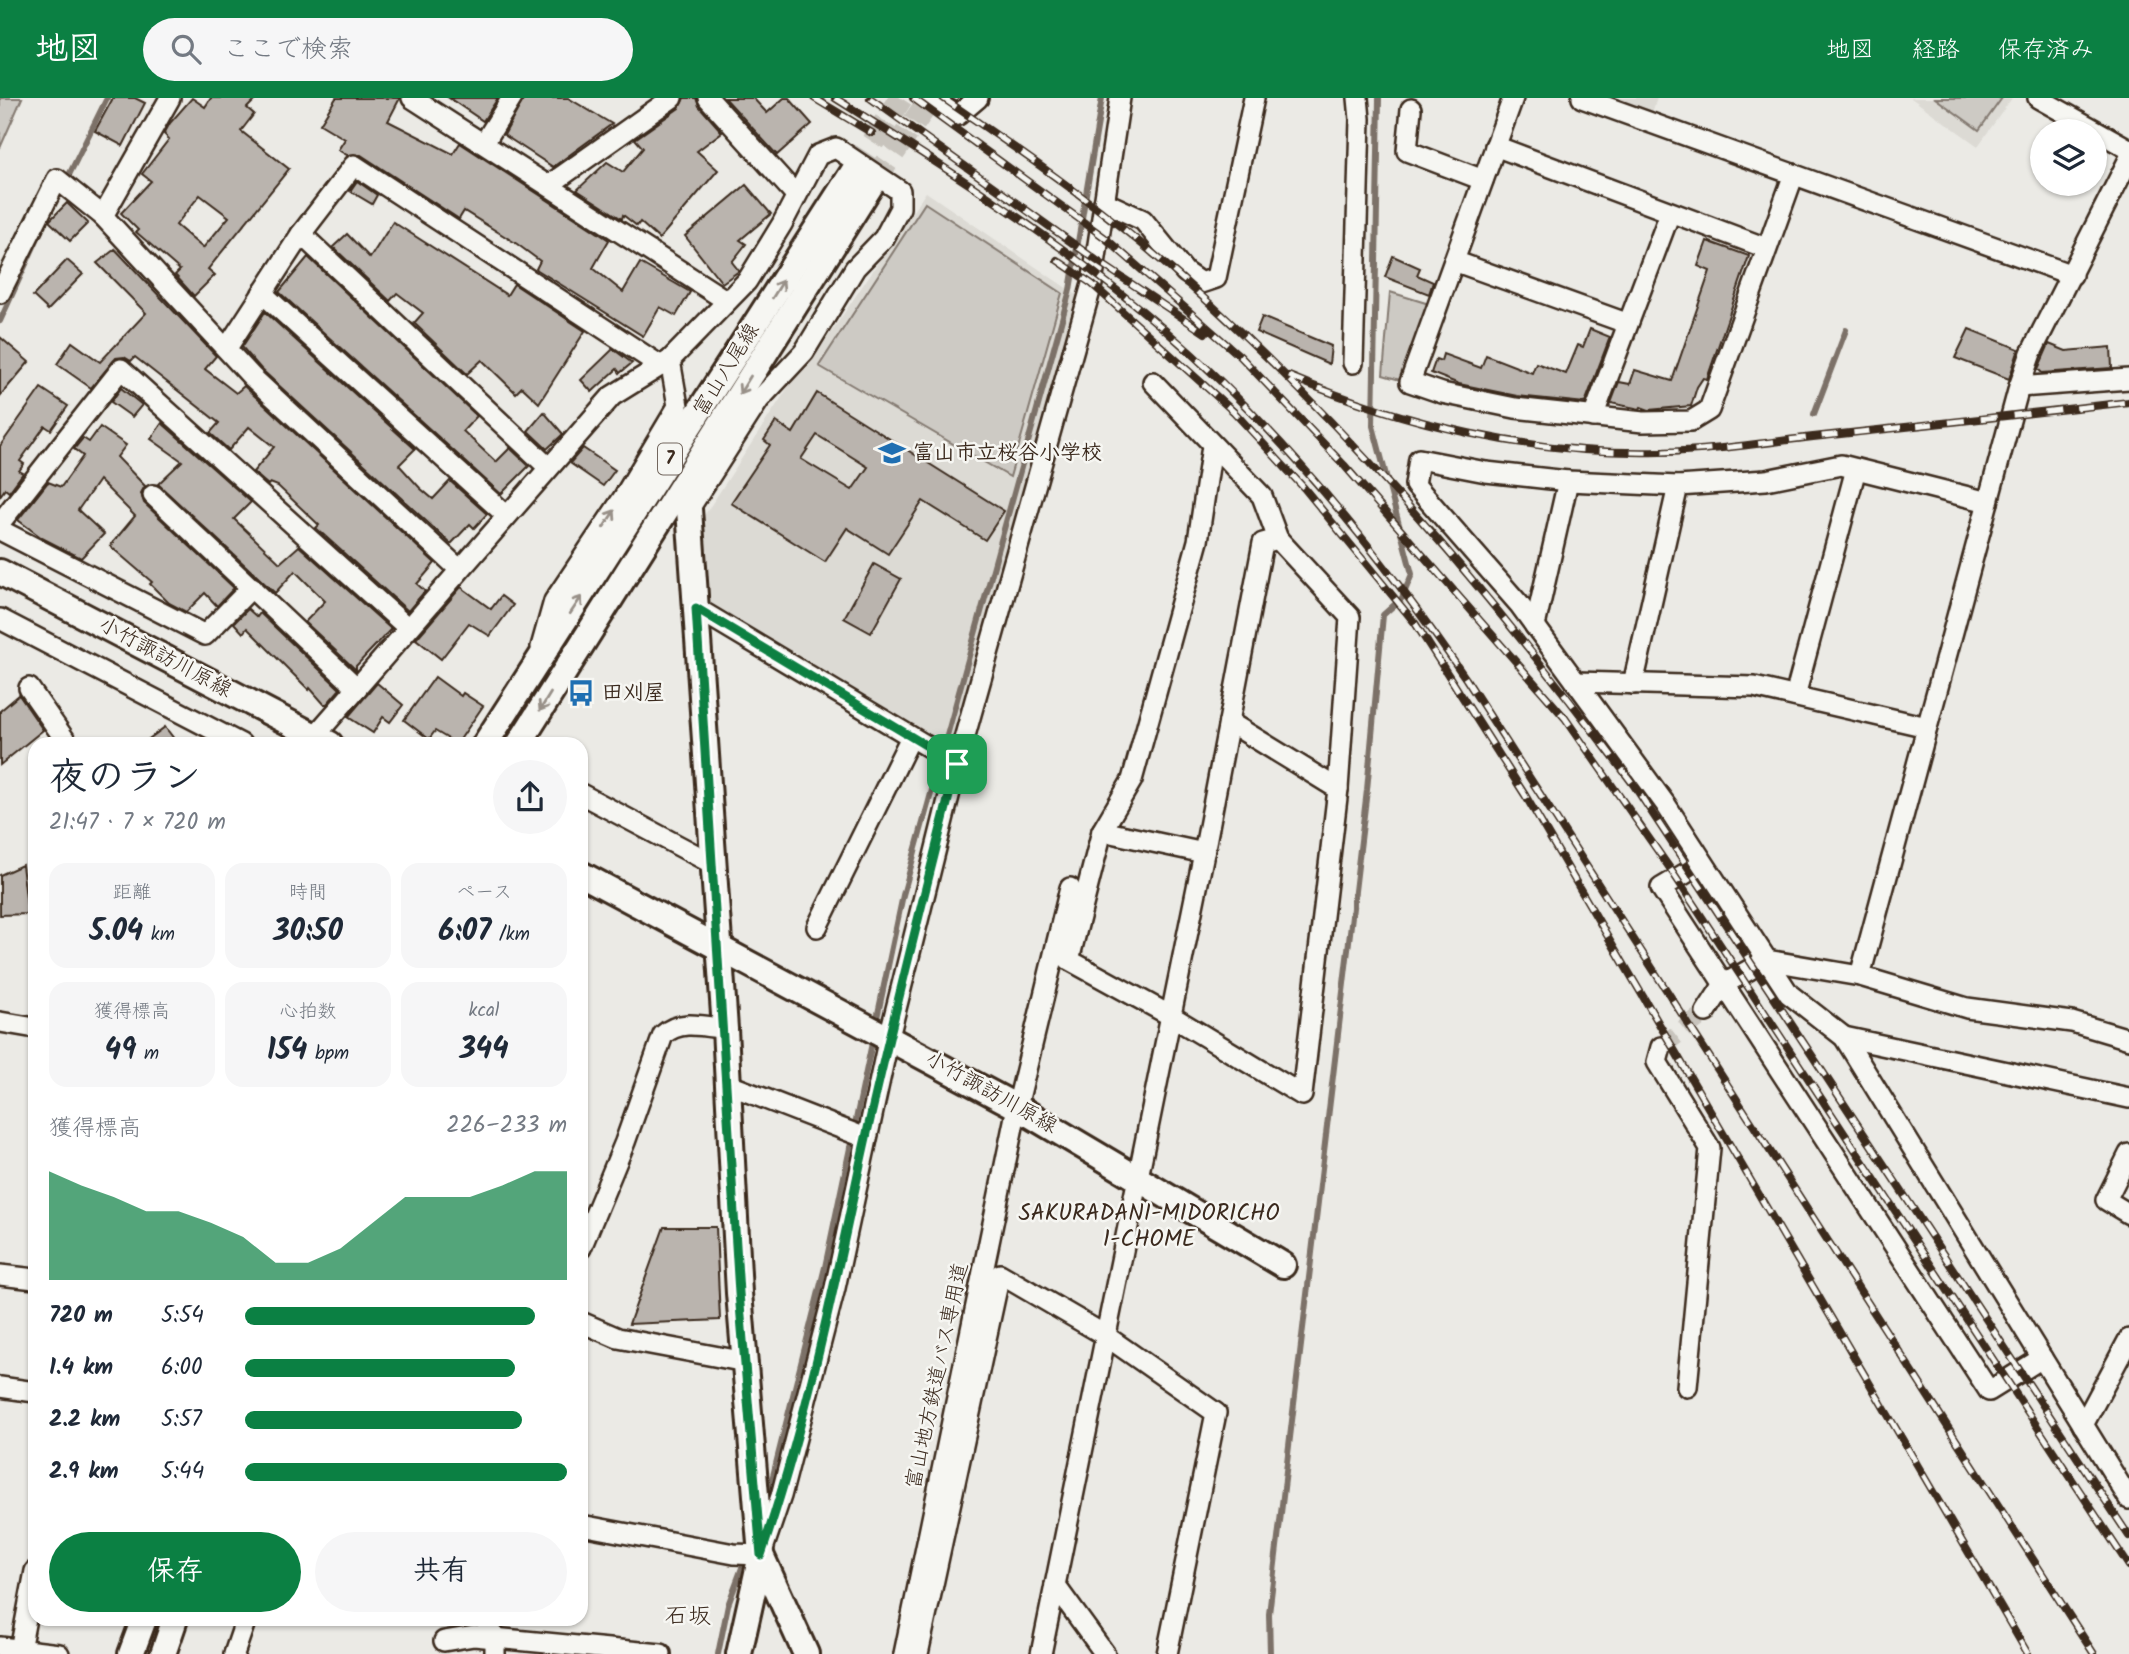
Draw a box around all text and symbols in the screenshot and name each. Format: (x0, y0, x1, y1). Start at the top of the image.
search box (143, 18, 633, 81)
text: 地図 (35, 24, 101, 77)
text: ここで検索 (223, 29, 353, 71)
icon: search (167, 30, 205, 68)
text: 地図 (1826, 31, 1874, 70)
text: 経路 (1912, 31, 1960, 70)
text: 保存済み (1998, 31, 2094, 70)
map controls (2030, 119, 2107, 196)
button: layers (2030, 119, 2107, 196)
one-way arrow (772, 280, 786, 300)
street label: 富山八尾線 (685, 317, 769, 423)
one-way arrow (737, 375, 752, 394)
place label: 富山市立桜谷小学校 (913, 437, 1102, 470)
school or university icon: 富山市立桜谷小学校 (877, 438, 907, 468)
road number: 7 (658, 444, 682, 474)
one-way arrow (602, 510, 617, 529)
one-way arrow (569, 596, 584, 615)
street label: 小竹諏訪川原線 (92, 609, 238, 707)
place label: 田刈屋 (602, 677, 665, 710)
bus stop icon: 田刈屋 (566, 678, 596, 708)
one-way arrow (538, 692, 553, 711)
pin (927, 734, 987, 794)
icon: arrive (938, 745, 976, 783)
text: 夜のラン (49, 749, 201, 809)
button: share (493, 760, 567, 834)
text: 21:47 · 7 × 720 m (49, 805, 226, 841)
text: 距離 (113, 878, 151, 908)
text: 時間 (289, 878, 327, 908)
text: ペース (456, 878, 512, 908)
text: 5.04 (89, 908, 143, 956)
text: 30:50 (273, 908, 343, 956)
text: 6:07 (438, 908, 491, 956)
text: km (143, 920, 175, 950)
text: /km (491, 920, 530, 950)
text: kcal (469, 996, 499, 1026)
text: 獲得標高 (94, 997, 170, 1027)
text: 心拍数 (279, 997, 337, 1027)
text: 344 (459, 1026, 509, 1074)
text: 49 (105, 1027, 136, 1075)
text: 154 (267, 1027, 307, 1075)
text: m (136, 1039, 159, 1069)
text: bpm (307, 1039, 349, 1069)
street label: 小竹諏訪川原線 (919, 1043, 1063, 1143)
text: 226–233 m (446, 1108, 567, 1144)
text: 獲得標高 (49, 1111, 141, 1147)
district label: SAKURADANI-MIDORICHO 1-CHOME (1018, 1196, 1280, 1258)
street label: 富山地方鉄道バス専用道 (898, 1260, 978, 1492)
text: 720 m (49, 1298, 113, 1334)
text: 5:54 (161, 1298, 204, 1334)
text: 1.4 km (49, 1350, 113, 1386)
text: 6:00 (161, 1350, 202, 1386)
text: 2.2 km (49, 1402, 120, 1438)
text: 5:57 (161, 1402, 202, 1438)
text: 2.9 km (49, 1454, 119, 1490)
text: 5:44 (161, 1454, 204, 1490)
button: 保存 (49, 1532, 301, 1612)
button: 共有 (315, 1532, 567, 1612)
district label: 石坂 (665, 1599, 711, 1635)

